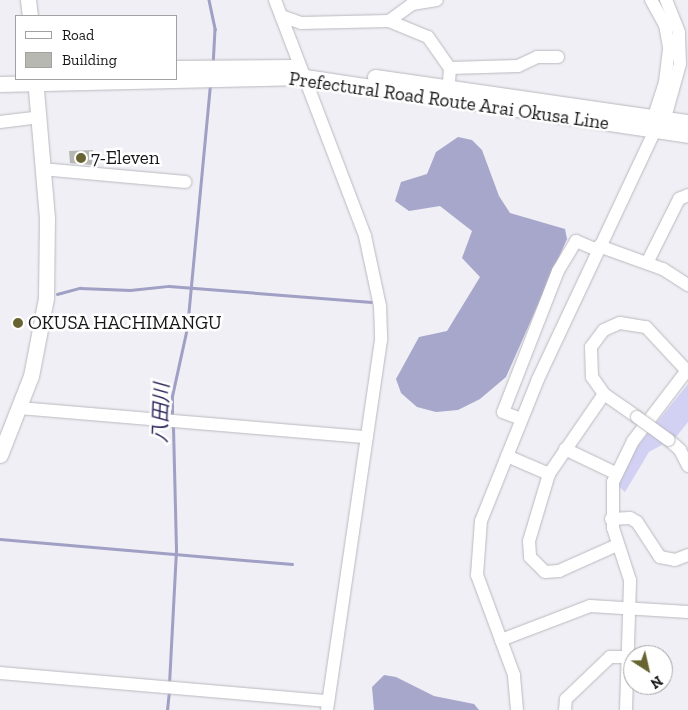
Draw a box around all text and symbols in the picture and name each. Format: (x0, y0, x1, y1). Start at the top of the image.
legend (15, 15, 178, 80)
text: Road (62, 26, 94, 44)
text: Building (62, 51, 117, 69)
street label: Prefectural Road Route Arai Okusa Line (287, 67, 611, 135)
place label: 7-Eleven (91, 147, 160, 169)
marker: 7-Eleven (75, 152, 87, 164)
place label: OKUSA HACHIMANGU (28, 312, 222, 334)
marker: OKUSA HACHIMANGU (12, 317, 24, 329)
water label: 八田川 (148, 383, 174, 443)
north arrow (623, 645, 673, 695)
text: N (647, 672, 666, 692)

